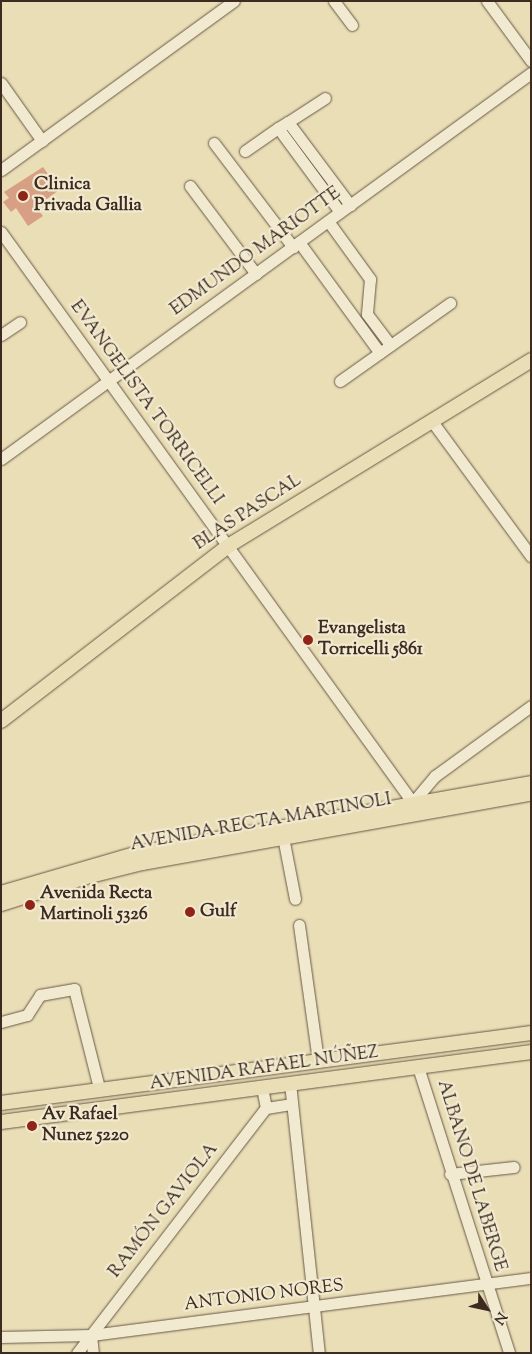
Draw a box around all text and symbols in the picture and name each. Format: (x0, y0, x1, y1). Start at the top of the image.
place label: Clinica Privada Gallia (34, 175, 142, 218)
street label: EDMUNDO MARIOTTE (167, 183, 345, 321)
marker: Clinica Privada Gallia (16, 189, 30, 203)
street label: EVANGELISTA TORRICELLI (65, 297, 227, 509)
street label: BLAS PASCAL (190, 470, 306, 556)
place label: Evangelista Torricelli 5861 (318, 619, 423, 662)
marker: Evangelista Torricelli 5861 (302, 634, 314, 646)
street label: AVENIDA RECTA MARTINOLI (129, 789, 393, 857)
place label: Avenida Recta Martinoli 5326 (40, 884, 152, 926)
marker: Avenida Recta Martinoli 5326 (24, 899, 36, 911)
place label: Gulf (200, 901, 236, 923)
marker: Gulf (184, 906, 196, 918)
street label: AVENIDA RAFAEL NÚÑEZ (148, 1042, 380, 1096)
street label: ALBANO DE LABERGE (432, 1078, 510, 1274)
place label: Av Rafael Nunez 5220 (42, 1105, 129, 1148)
marker: Av Rafael Nunez 5220 (26, 1120, 38, 1132)
street label: RAMÓN GAVIOLA (105, 1139, 223, 1283)
street label: ANTONIO NORES (183, 1276, 345, 1316)
north arrow (462, 1284, 512, 1334)
text: N (488, 1307, 511, 1328)

